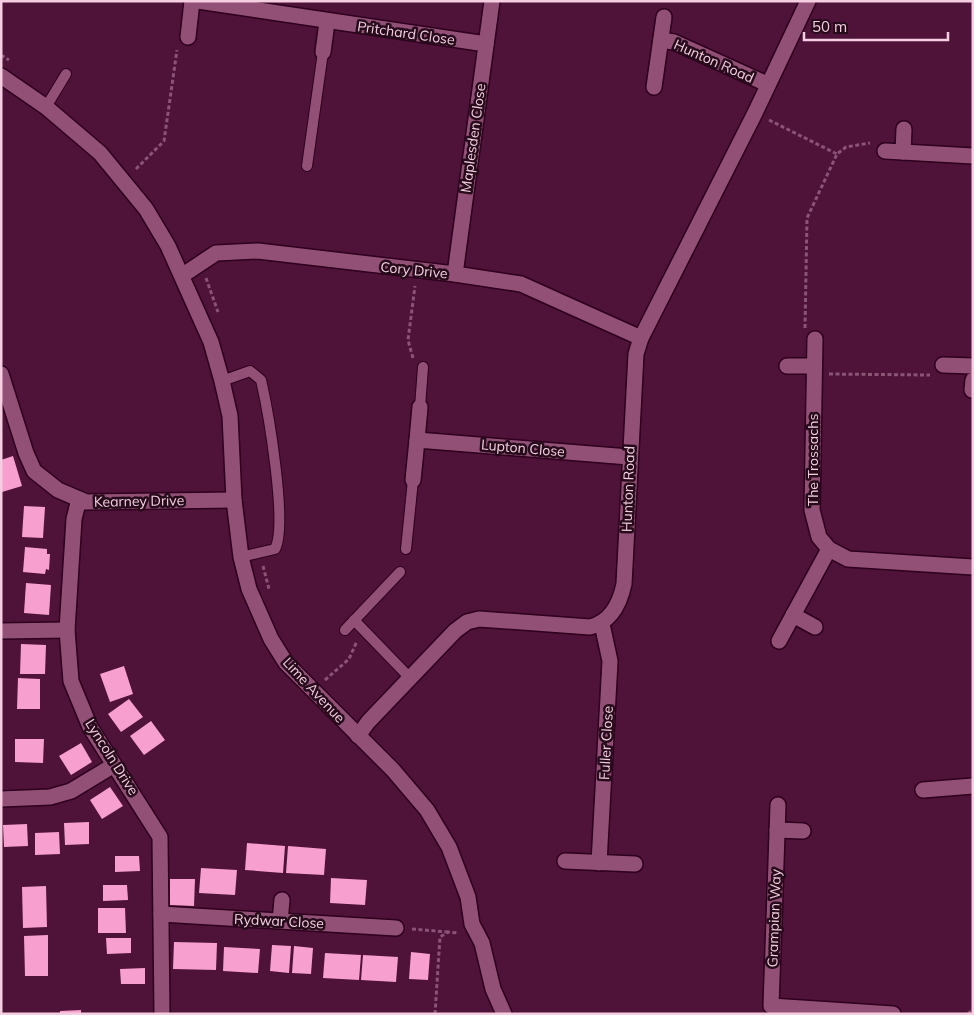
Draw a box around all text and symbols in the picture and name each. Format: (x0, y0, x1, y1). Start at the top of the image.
scale bar (804, 10, 948, 42)
street label: Pritchard Close (356, 17, 456, 49)
text: 50 m (812, 17, 847, 36)
street label: Hunton Road (671, 35, 757, 87)
street label: Maplesden Close (456, 82, 490, 194)
street label: Cory Drive (379, 258, 449, 282)
street label: The Trossachs (804, 414, 822, 506)
street label: Lupton Close (480, 435, 566, 461)
street label: Hunton Road (618, 446, 638, 532)
street label: Kearney Drive (94, 491, 184, 511)
street label: Lime Avenue (279, 653, 349, 727)
street label: Fuller Close (595, 705, 617, 781)
street label: Lyncoln Drive (81, 716, 143, 798)
street label: Grampian Way (763, 868, 785, 968)
street label: Rydwar Close (234, 910, 324, 932)

